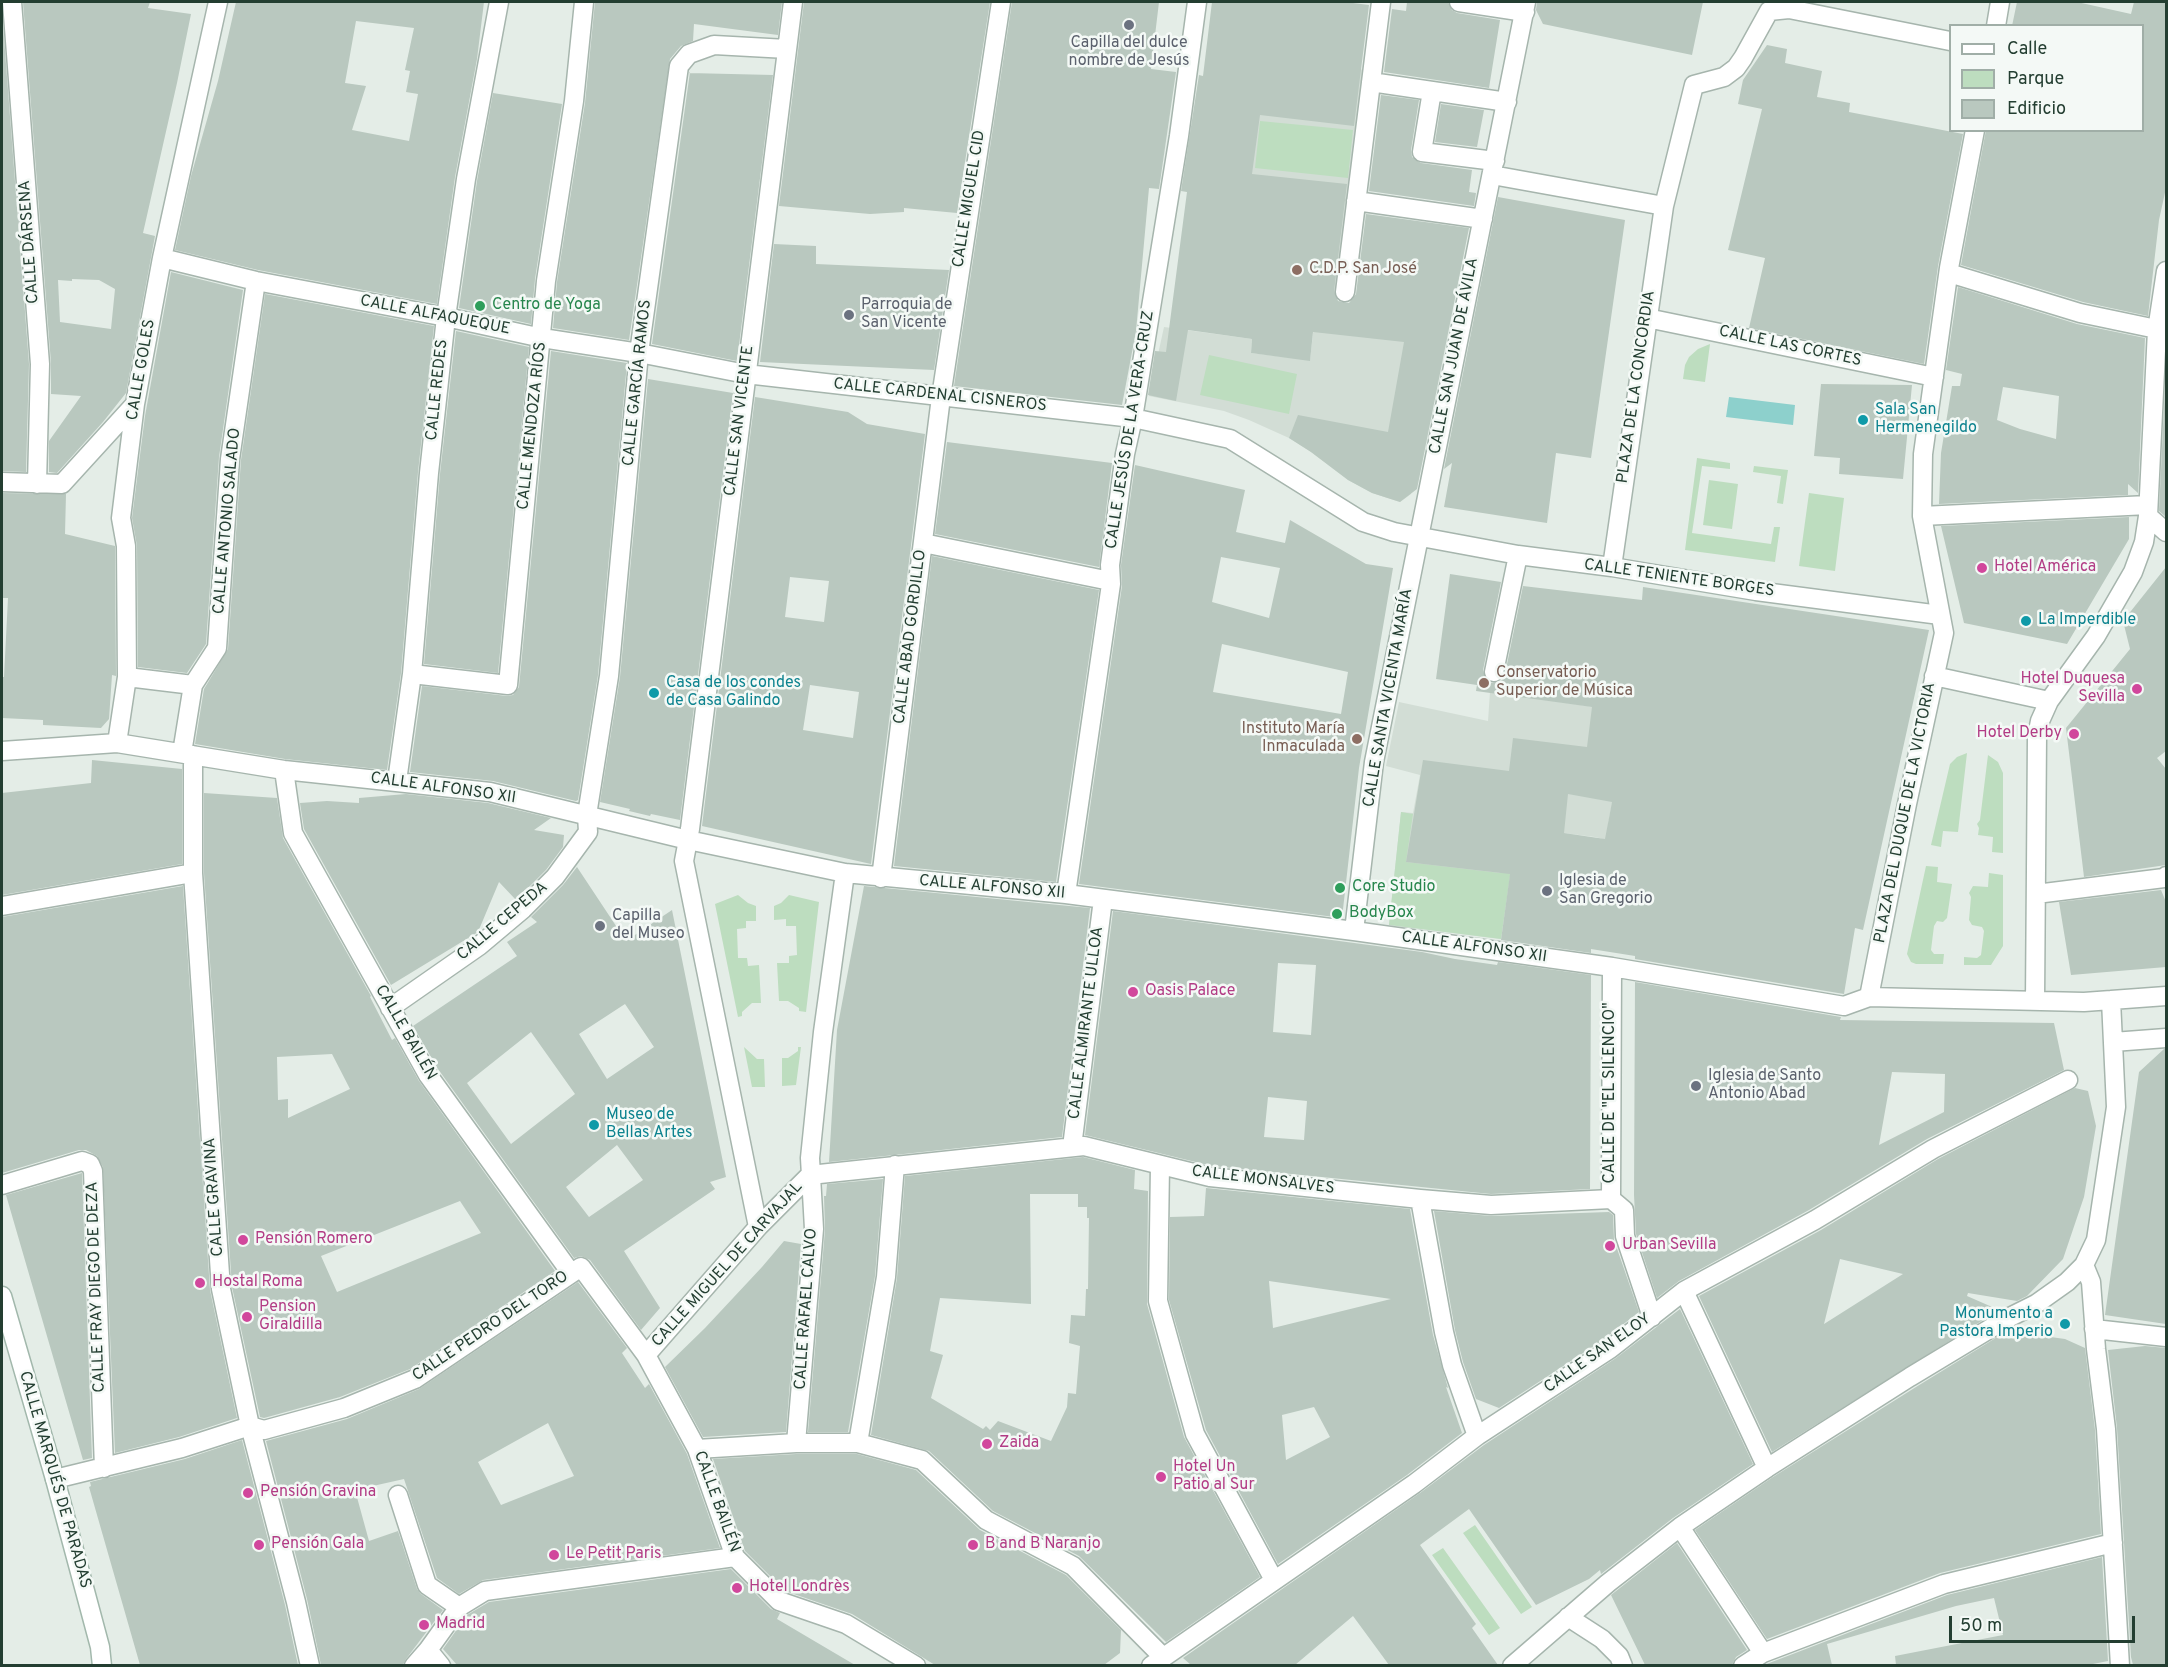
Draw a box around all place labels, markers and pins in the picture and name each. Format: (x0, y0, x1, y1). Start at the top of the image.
marker: Capilla del dulce nombre de Jesús (1122, 18, 1136, 32)
place label: Capilla del dulce nombre de Jesús (1068, 34, 1190, 72)
place label: C.D.P. San José (1309, 260, 1417, 280)
marker: C.D.P. San José (1290, 263, 1304, 277)
place label: Centro de Yoga (492, 296, 601, 316)
place label: Parroquia de San Vicente (861, 296, 952, 334)
marker: Centro de Yoga (473, 299, 487, 313)
marker: Parroquia de San Vicente (842, 308, 856, 322)
place label: Sala San Hermenegildo (1875, 401, 1977, 439)
marker: Sala San Hermenegildo (1856, 413, 1870, 427)
place label: Hotel América (1994, 558, 2096, 578)
marker: Hotel América (1975, 561, 1989, 575)
place label: La Imperdible (2038, 611, 2136, 631)
marker: La Imperdible (2019, 614, 2033, 628)
place label: Conservatorio Superior de Música (1496, 664, 1633, 702)
place label: Hotel Duquesa Sevilla (2021, 670, 2125, 708)
place label: Casa de los condes de Casa Galindo (666, 674, 801, 712)
marker: Conservatorio Superior de Música (1477, 676, 1491, 690)
marker: Hotel Duquesa Sevilla (2130, 682, 2144, 696)
marker: Casa de los condes de Casa Galindo (647, 686, 661, 700)
place label: Instituto María Inmaculada (1241, 720, 1345, 758)
place label: Hotel Derby (1977, 724, 2062, 744)
marker: Hotel Derby (2067, 727, 2081, 741)
marker: Instituto María Inmaculada (1350, 732, 1364, 746)
place label: Iglesia de San Gregorio (1559, 872, 1653, 910)
place label: Core Studio (1352, 878, 1435, 898)
marker: Core Studio (1333, 881, 1347, 895)
marker: Iglesia de San Gregorio (1540, 884, 1554, 898)
place label: BodyBox (1349, 904, 1414, 924)
place label: Capilla del Museo (612, 907, 685, 945)
marker: BodyBox (1330, 907, 1344, 921)
marker: Capilla del Museo (593, 919, 607, 933)
place label: Oasis Palace (1145, 982, 1235, 1002)
marker: Oasis Palace (1126, 985, 1140, 999)
place label: Iglesia de Santo Antonio Abad (1708, 1067, 1821, 1105)
marker: Iglesia de Santo Antonio Abad (1689, 1079, 1703, 1093)
place label: Museo de Bellas Artes (606, 1106, 692, 1144)
marker: Museo de Bellas Artes (587, 1118, 601, 1132)
place label: Pensión Romero (255, 1230, 373, 1250)
marker: Pensión Romero (236, 1233, 250, 1247)
place label: Urban Sevilla (1622, 1236, 1716, 1256)
marker: Urban Sevilla (1603, 1239, 1617, 1253)
place label: Hostal Roma (212, 1273, 303, 1293)
marker: Hostal Roma (193, 1276, 207, 1290)
place label: Pension Giraldilla (259, 1298, 322, 1336)
place label: Monumento a Pastora Imperio (1939, 1305, 2053, 1343)
marker: Pension Giraldilla (240, 1310, 254, 1324)
marker: Monumento a Pastora Imperio (2058, 1317, 2072, 1331)
place label: Zaida (999, 1434, 1039, 1454)
marker: Zaida (980, 1437, 994, 1451)
place label: Hotel Un Patio al Sur (1173, 1458, 1255, 1496)
marker: Hotel Un Patio al Sur (1154, 1470, 1168, 1484)
place label: Pensión Gravina (260, 1483, 376, 1503)
marker: Pensión Gravina (241, 1486, 255, 1500)
place label: Pensión Gala (271, 1535, 364, 1555)
place label: B and B Naranjo (985, 1535, 1101, 1555)
marker: Pensión Gala (252, 1538, 266, 1552)
marker: B and B Naranjo (966, 1538, 980, 1552)
place label: Le Petit Paris (566, 1545, 662, 1565)
marker: Le Petit Paris (547, 1548, 561, 1562)
place label: Hotel Londrès (749, 1578, 850, 1598)
marker: Hotel Londrès (730, 1581, 744, 1595)
place label: Madrid (436, 1615, 485, 1635)
marker: Madrid (417, 1618, 431, 1632)

